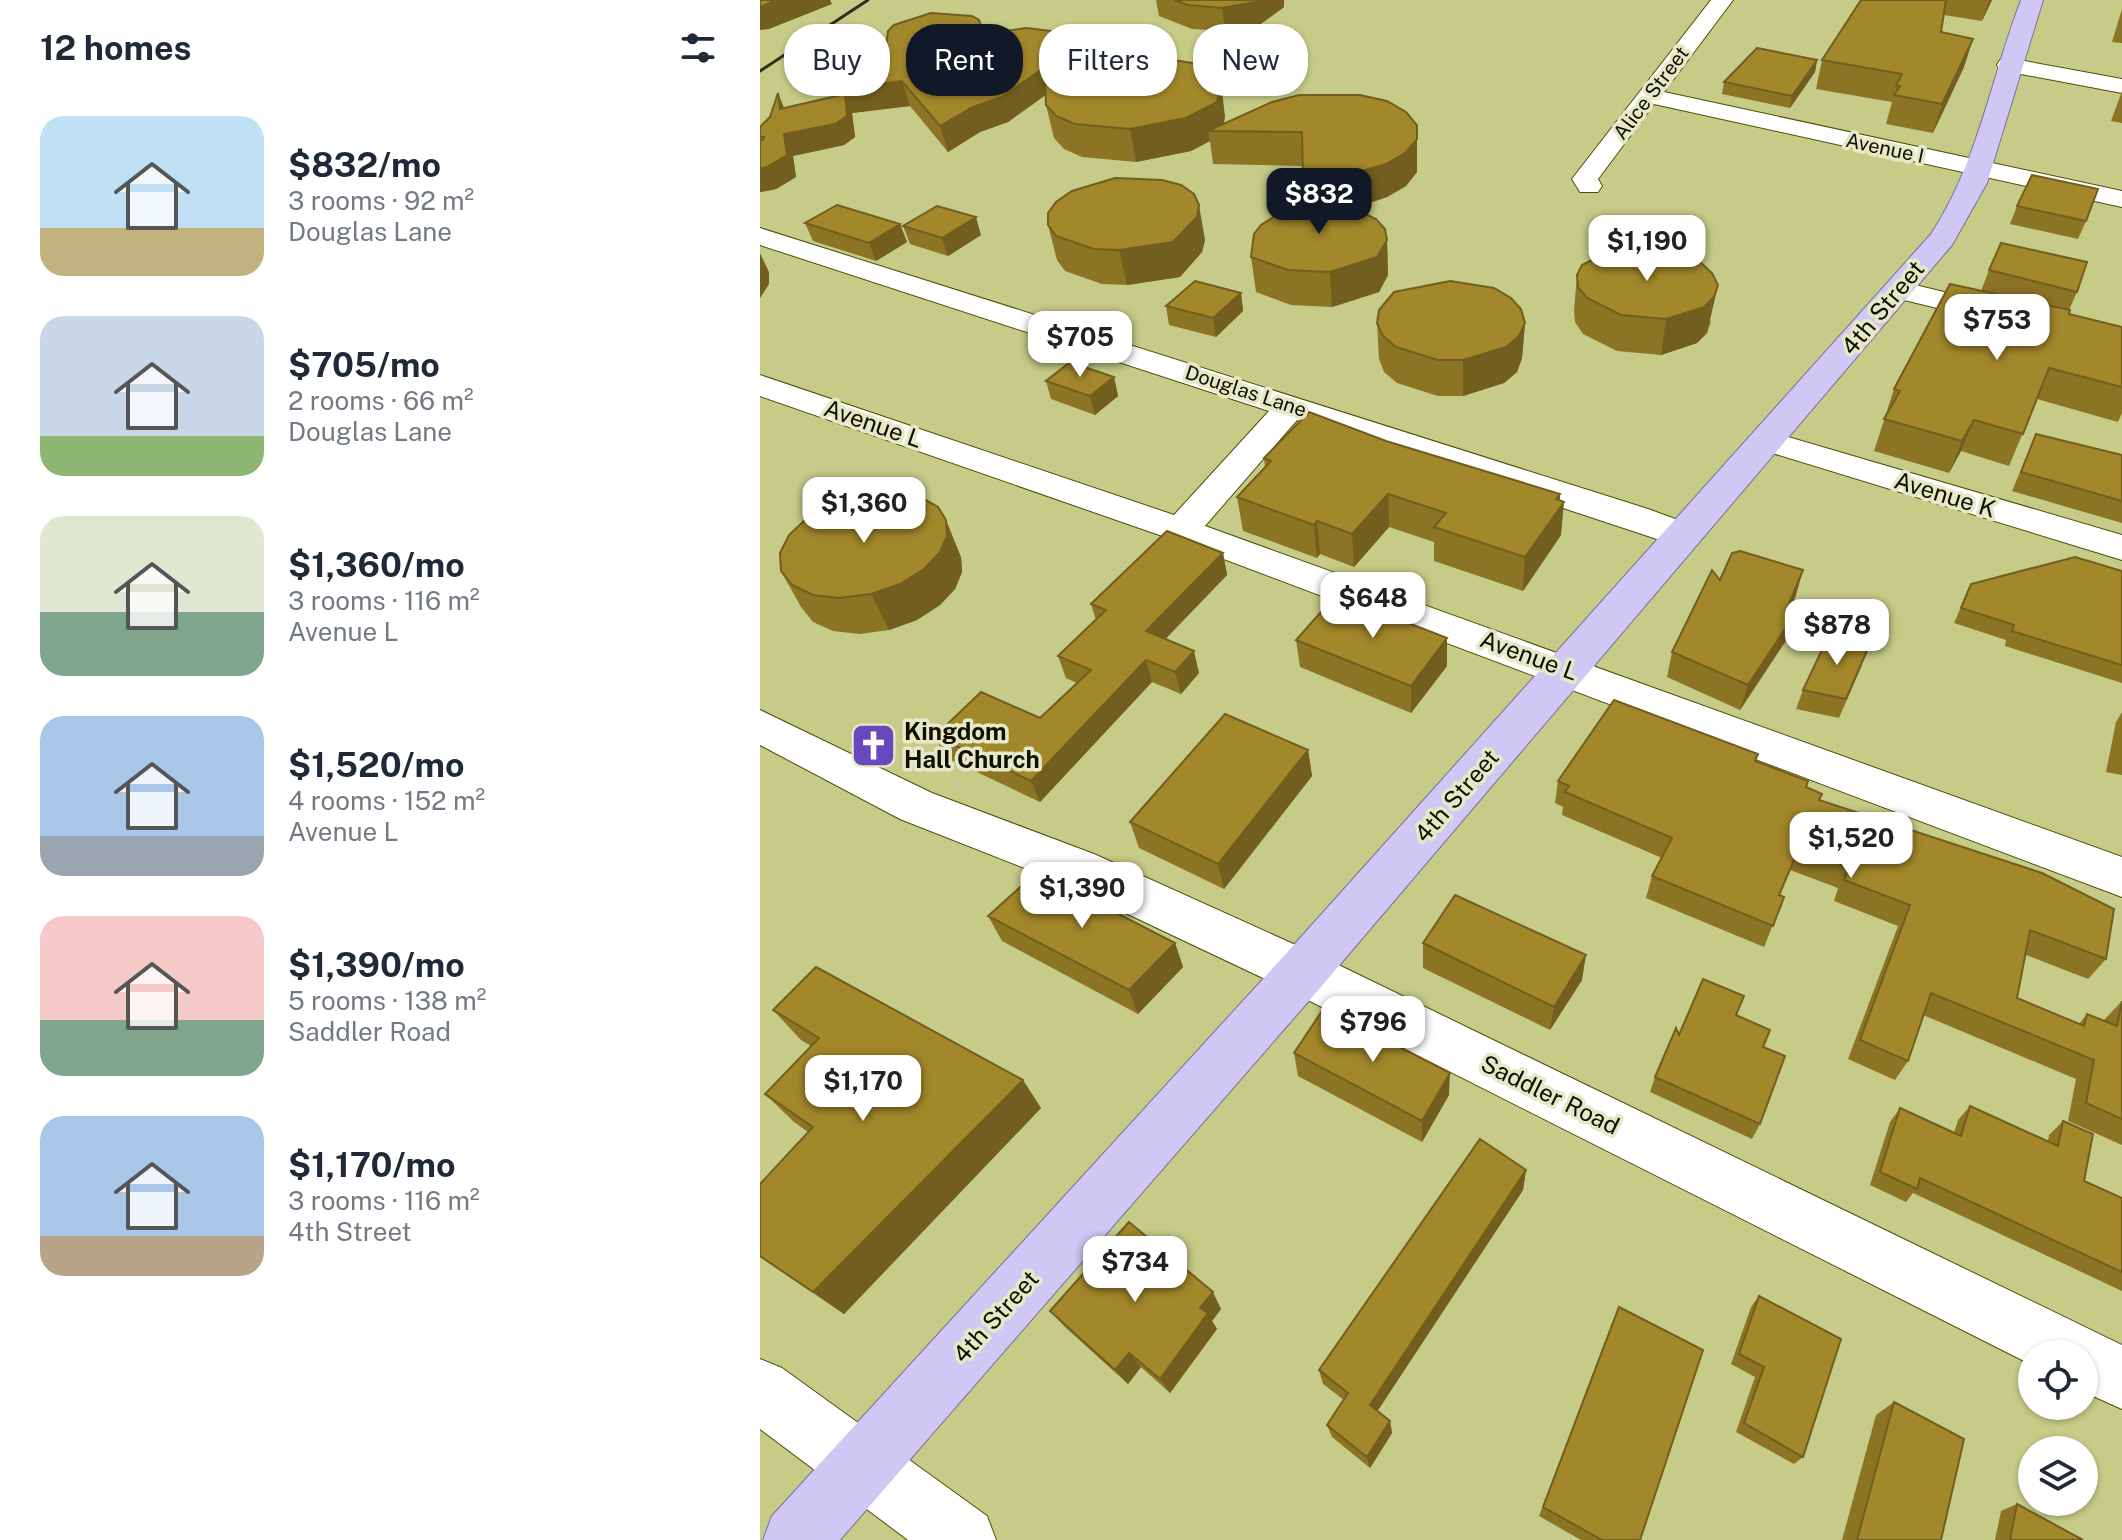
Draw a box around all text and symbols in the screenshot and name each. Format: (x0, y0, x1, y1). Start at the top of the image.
chip: Buy (784, 24, 890, 96)
chip: Rent (906, 24, 1023, 96)
chip: Filters (1039, 24, 1177, 96)
chip: New (1193, 24, 1308, 96)
icon: filters (676, 26, 720, 70)
text: 12 homes (40, 28, 191, 68)
street label: Alice Street (1608, 42, 1694, 144)
street label: Avenue I (1844, 128, 1926, 168)
text: $832/mo (288, 145, 441, 185)
icon: home (104, 148, 200, 244)
pin: $832 (1272, 168, 1366, 236)
text: $832 (1285, 178, 1353, 209)
text: 3 rooms · 92 m² (288, 185, 474, 216)
pin: $1,190 (1582, 215, 1712, 283)
text: Douglas Lane (288, 216, 452, 247)
text: $1,190 (1607, 225, 1687, 256)
street label: 4th Street (1835, 255, 1930, 360)
pin: $753 (1950, 294, 2044, 362)
text: $753 (1963, 304, 2031, 335)
pin: $705 (1033, 311, 1127, 379)
text: $705 (1046, 321, 1114, 352)
text: $705/mo (288, 345, 440, 385)
icon: home (104, 348, 200, 444)
street label: Douglas Lane (1182, 360, 1310, 422)
text: 2 rooms · 66 m² (288, 385, 474, 416)
street label: Avenue L (821, 393, 926, 453)
text: Douglas Lane (288, 416, 452, 447)
street label: Avenue K (1891, 465, 1999, 523)
pin: $1,360 (799, 477, 929, 545)
text: $1,360 (820, 487, 908, 518)
text: $1,360/mo (288, 545, 465, 585)
icon: home (104, 548, 200, 644)
pin: $648 (1326, 572, 1420, 640)
text: $648 (1338, 582, 1408, 613)
text: 3 rooms · 116 m² (288, 585, 480, 616)
pin: $878 (1790, 599, 1884, 667)
text: $878 (1803, 609, 1871, 640)
text: Avenue L (288, 616, 398, 647)
street label: Avenue L (1477, 624, 1582, 686)
place label: Kingdom Hall Church (904, 717, 1040, 773)
church icon: Kingdom Hall Church (849, 722, 897, 770)
street label: 4th Street (1408, 743, 1504, 848)
text: $1,520/mo (288, 745, 465, 785)
icon: home (104, 748, 200, 844)
text: 4 rooms · 152 m² (288, 785, 485, 816)
pin: $1,520 (1786, 812, 1916, 880)
text: Avenue L (288, 816, 398, 847)
text: $1,520 (1808, 822, 1894, 853)
pin: $1,390 (1017, 862, 1147, 930)
text: $1,390 (1038, 872, 1126, 903)
text: $1,390/mo (288, 945, 465, 985)
icon: home (104, 948, 200, 1044)
text: 5 rooms · 138 m² (288, 985, 486, 1016)
pin: $796 (1326, 996, 1420, 1064)
text: $796 (1339, 1006, 1407, 1037)
text: Saddler Road (288, 1016, 451, 1047)
street label: Saddler Road (1477, 1049, 1624, 1140)
pin: $1,170 (798, 1055, 928, 1123)
text: $1,170 (823, 1065, 903, 1096)
text: $1,170/mo (288, 1145, 456, 1185)
icon: home (104, 1148, 200, 1244)
text: 3 rooms · 116 m² (288, 1185, 480, 1216)
text: 4th Street (288, 1216, 412, 1247)
pin: $734 (1088, 1236, 1182, 1304)
text: $734 (1101, 1246, 1169, 1277)
street label: 4th Street (947, 1265, 1044, 1368)
map controls (2018, 1340, 2098, 1516)
button: locate (2018, 1340, 2098, 1420)
button: layers (2018, 1436, 2098, 1516)

